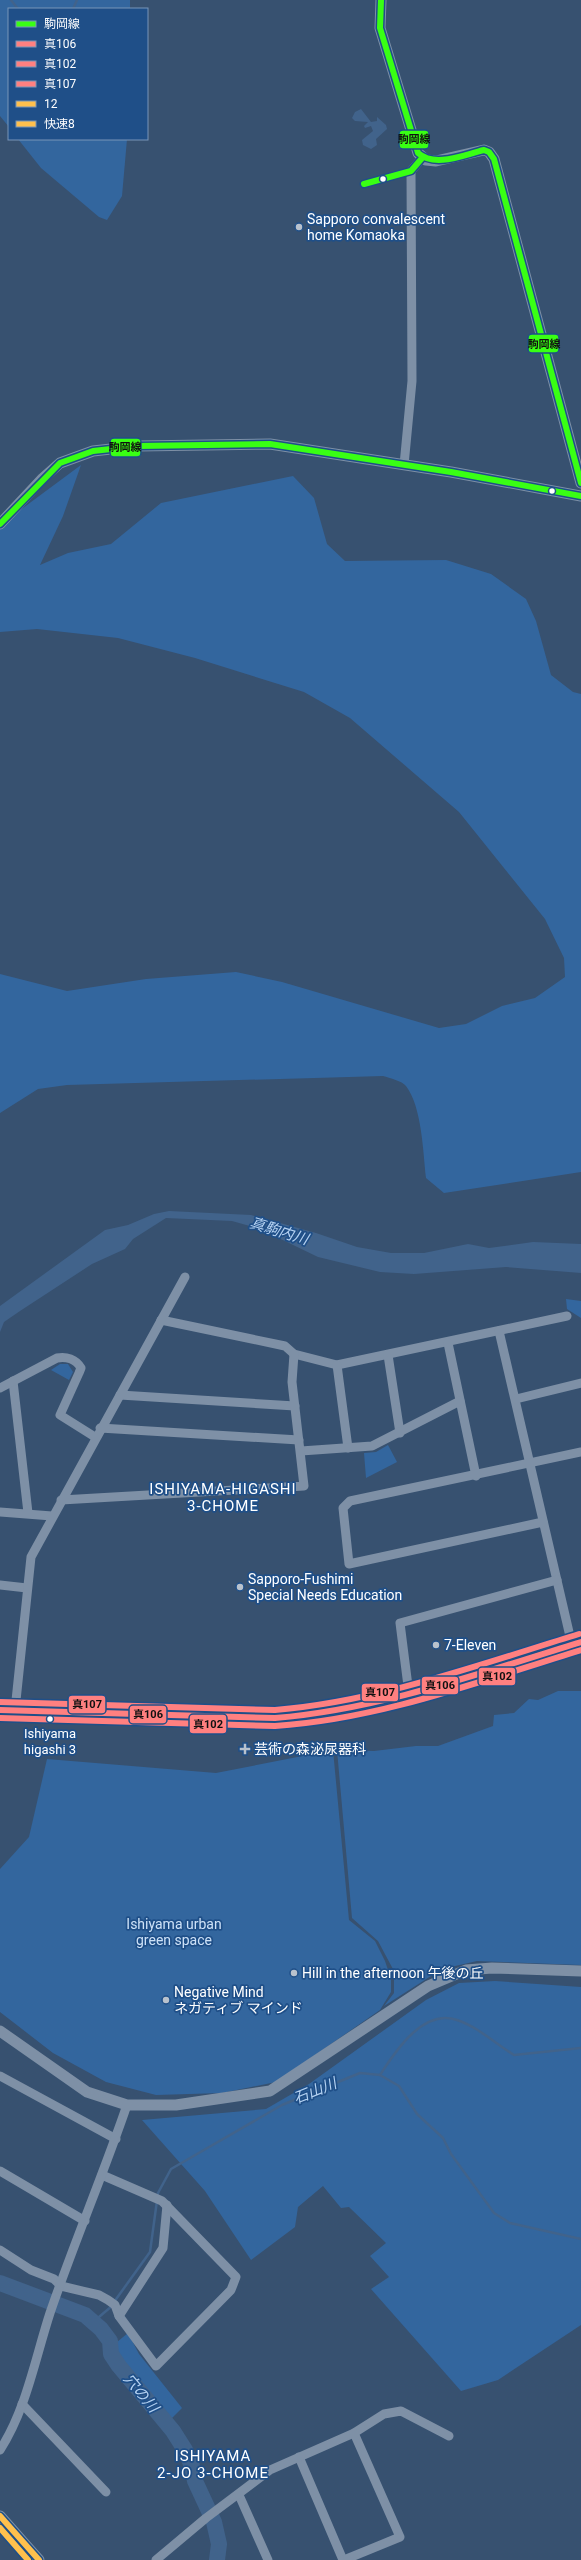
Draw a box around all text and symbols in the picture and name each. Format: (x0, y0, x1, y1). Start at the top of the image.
legend (8, 8, 148, 140)
text: 駒岡線 (44, 17, 80, 31)
text: 真106 (44, 37, 76, 51)
text: 真102 (44, 57, 76, 71)
text: 真107 (44, 77, 76, 91)
text: 12 (44, 97, 58, 111)
text: 快速8 (44, 117, 75, 131)
line badge: 駒岡線 (399, 130, 429, 149)
text: 駒岡線 (398, 133, 431, 146)
unlabelled marker (378, 174, 388, 184)
place label: Sapporo convalescent home Komaoka (307, 211, 446, 243)
marker: Sapporo convalescent home Komaoka (294, 222, 304, 232)
line badge: 駒岡線 (528, 334, 559, 353)
text: 駒岡線 (528, 338, 561, 351)
line badge: 駒岡線 (110, 438, 141, 457)
text: 駒岡線 (109, 441, 142, 454)
unlabelled marker (547, 486, 557, 496)
water label: 真駒内川 (248, 1214, 312, 1249)
district label: ISHIYAMA-HIGASHI 3-CHOME (149, 1480, 297, 1515)
place label: Sapporo-Fushimi Special Needs Education (248, 1571, 402, 1603)
marker: Sapporo-Fushimi Special Needs Education (235, 1582, 245, 1592)
place label: 7-Eleven (444, 1637, 496, 1653)
marker: 7-Eleven (431, 1640, 441, 1650)
line badge: 真102 (478, 1667, 516, 1686)
text: 真102 (482, 1670, 512, 1683)
line badge: 真106 (421, 1676, 459, 1695)
text: 真106 (425, 1679, 455, 1692)
line badge: 真107 (361, 1683, 399, 1702)
text: 真107 (365, 1686, 395, 1699)
line badge: 真107 (68, 1695, 106, 1714)
text: 真107 (72, 1698, 102, 1711)
line badge: 真106 (129, 1705, 167, 1724)
text: 真106 (133, 1708, 163, 1721)
marker: Ishiyama higashi 3 (45, 1714, 55, 1724)
line badge: 真102 (189, 1714, 227, 1734)
text: 真102 (193, 1718, 223, 1731)
place label: Ishiyama higashi 3 (24, 1726, 76, 1757)
place label: 芸術の森泌尿器科 (254, 1741, 366, 1757)
marker: 芸術の森泌尿器科 (239, 1743, 251, 1755)
park label: Ishiyama urban green space (126, 1916, 222, 1948)
place label: Hill in the afternoon 午後の丘 (302, 1965, 484, 1981)
marker: Hill in the afternoon 午後の丘 (289, 1968, 299, 1978)
place label: Negative Mind ネガティブ マインド (174, 1984, 303, 2016)
marker: Negative Mind ネガティブ マインド (161, 1995, 171, 2005)
water label: 石山川 (291, 2073, 341, 2108)
water label: 穴の川 (120, 2370, 164, 2418)
district label: ISHIYAMA 2-JO 3-CHOME (157, 2447, 269, 2482)

